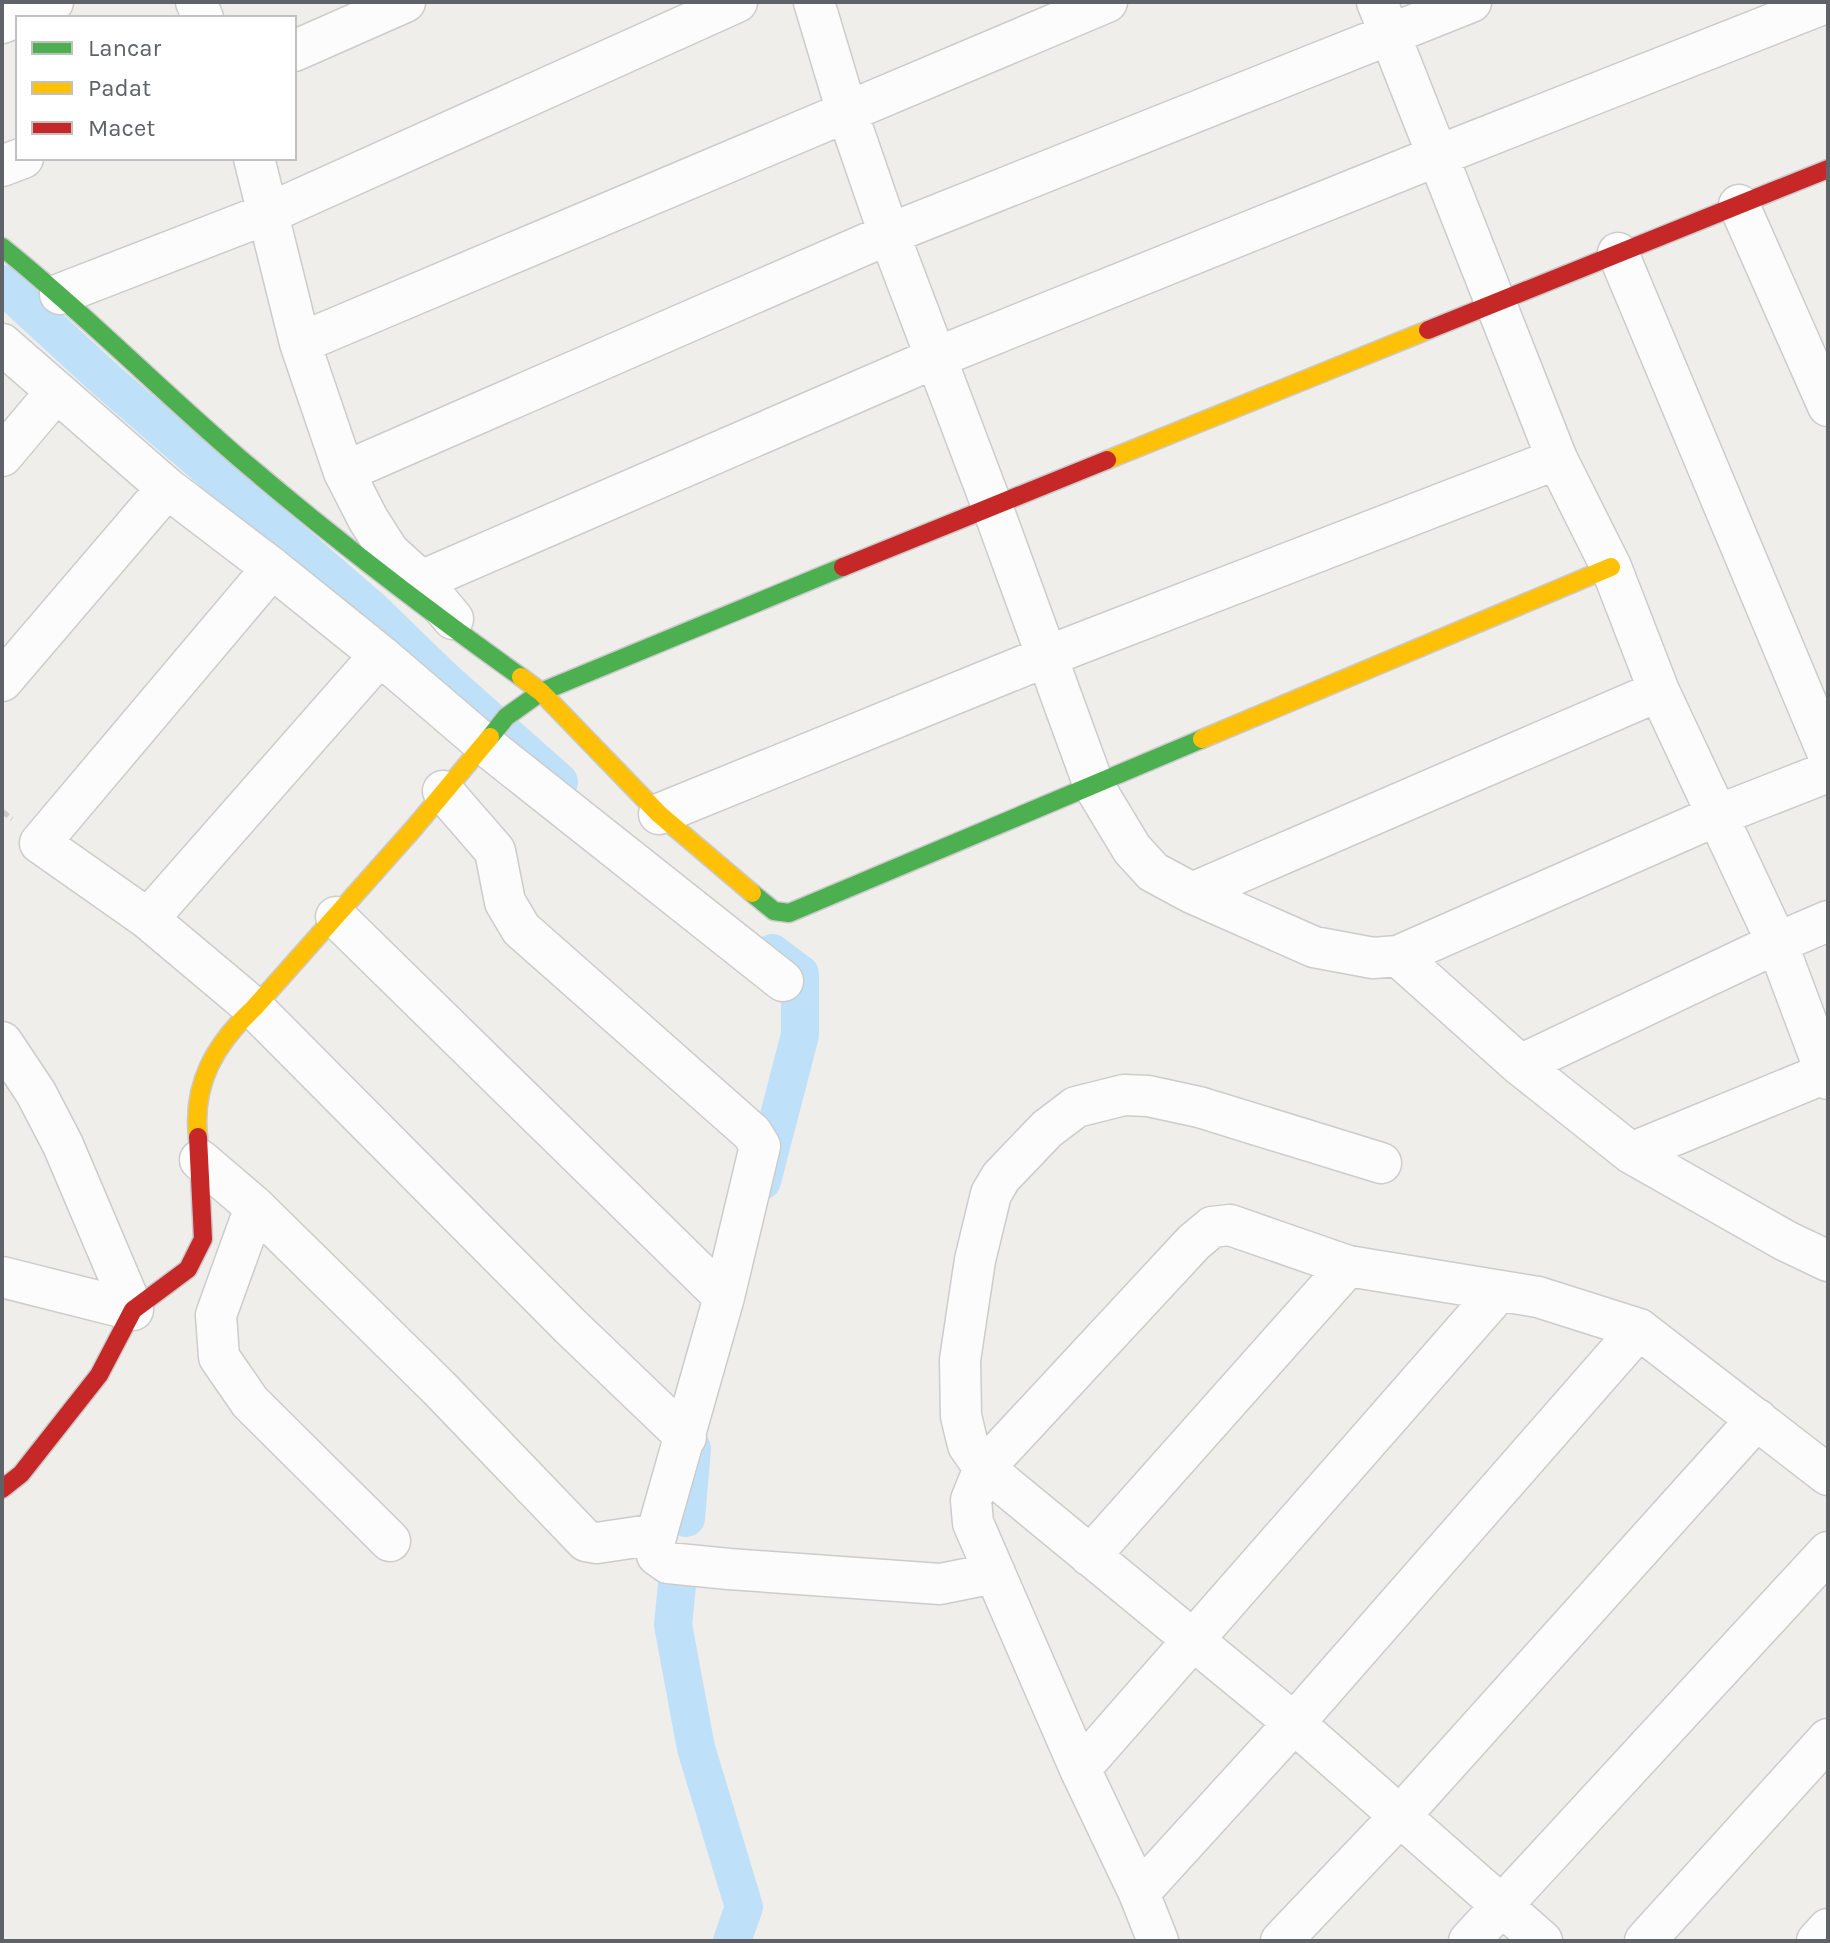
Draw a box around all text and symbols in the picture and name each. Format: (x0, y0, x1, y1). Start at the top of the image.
legend (16, 16, 296, 160)
text: Lancar (88, 34, 162, 62)
text: Padat (88, 74, 151, 102)
text: Macet (88, 114, 155, 142)

